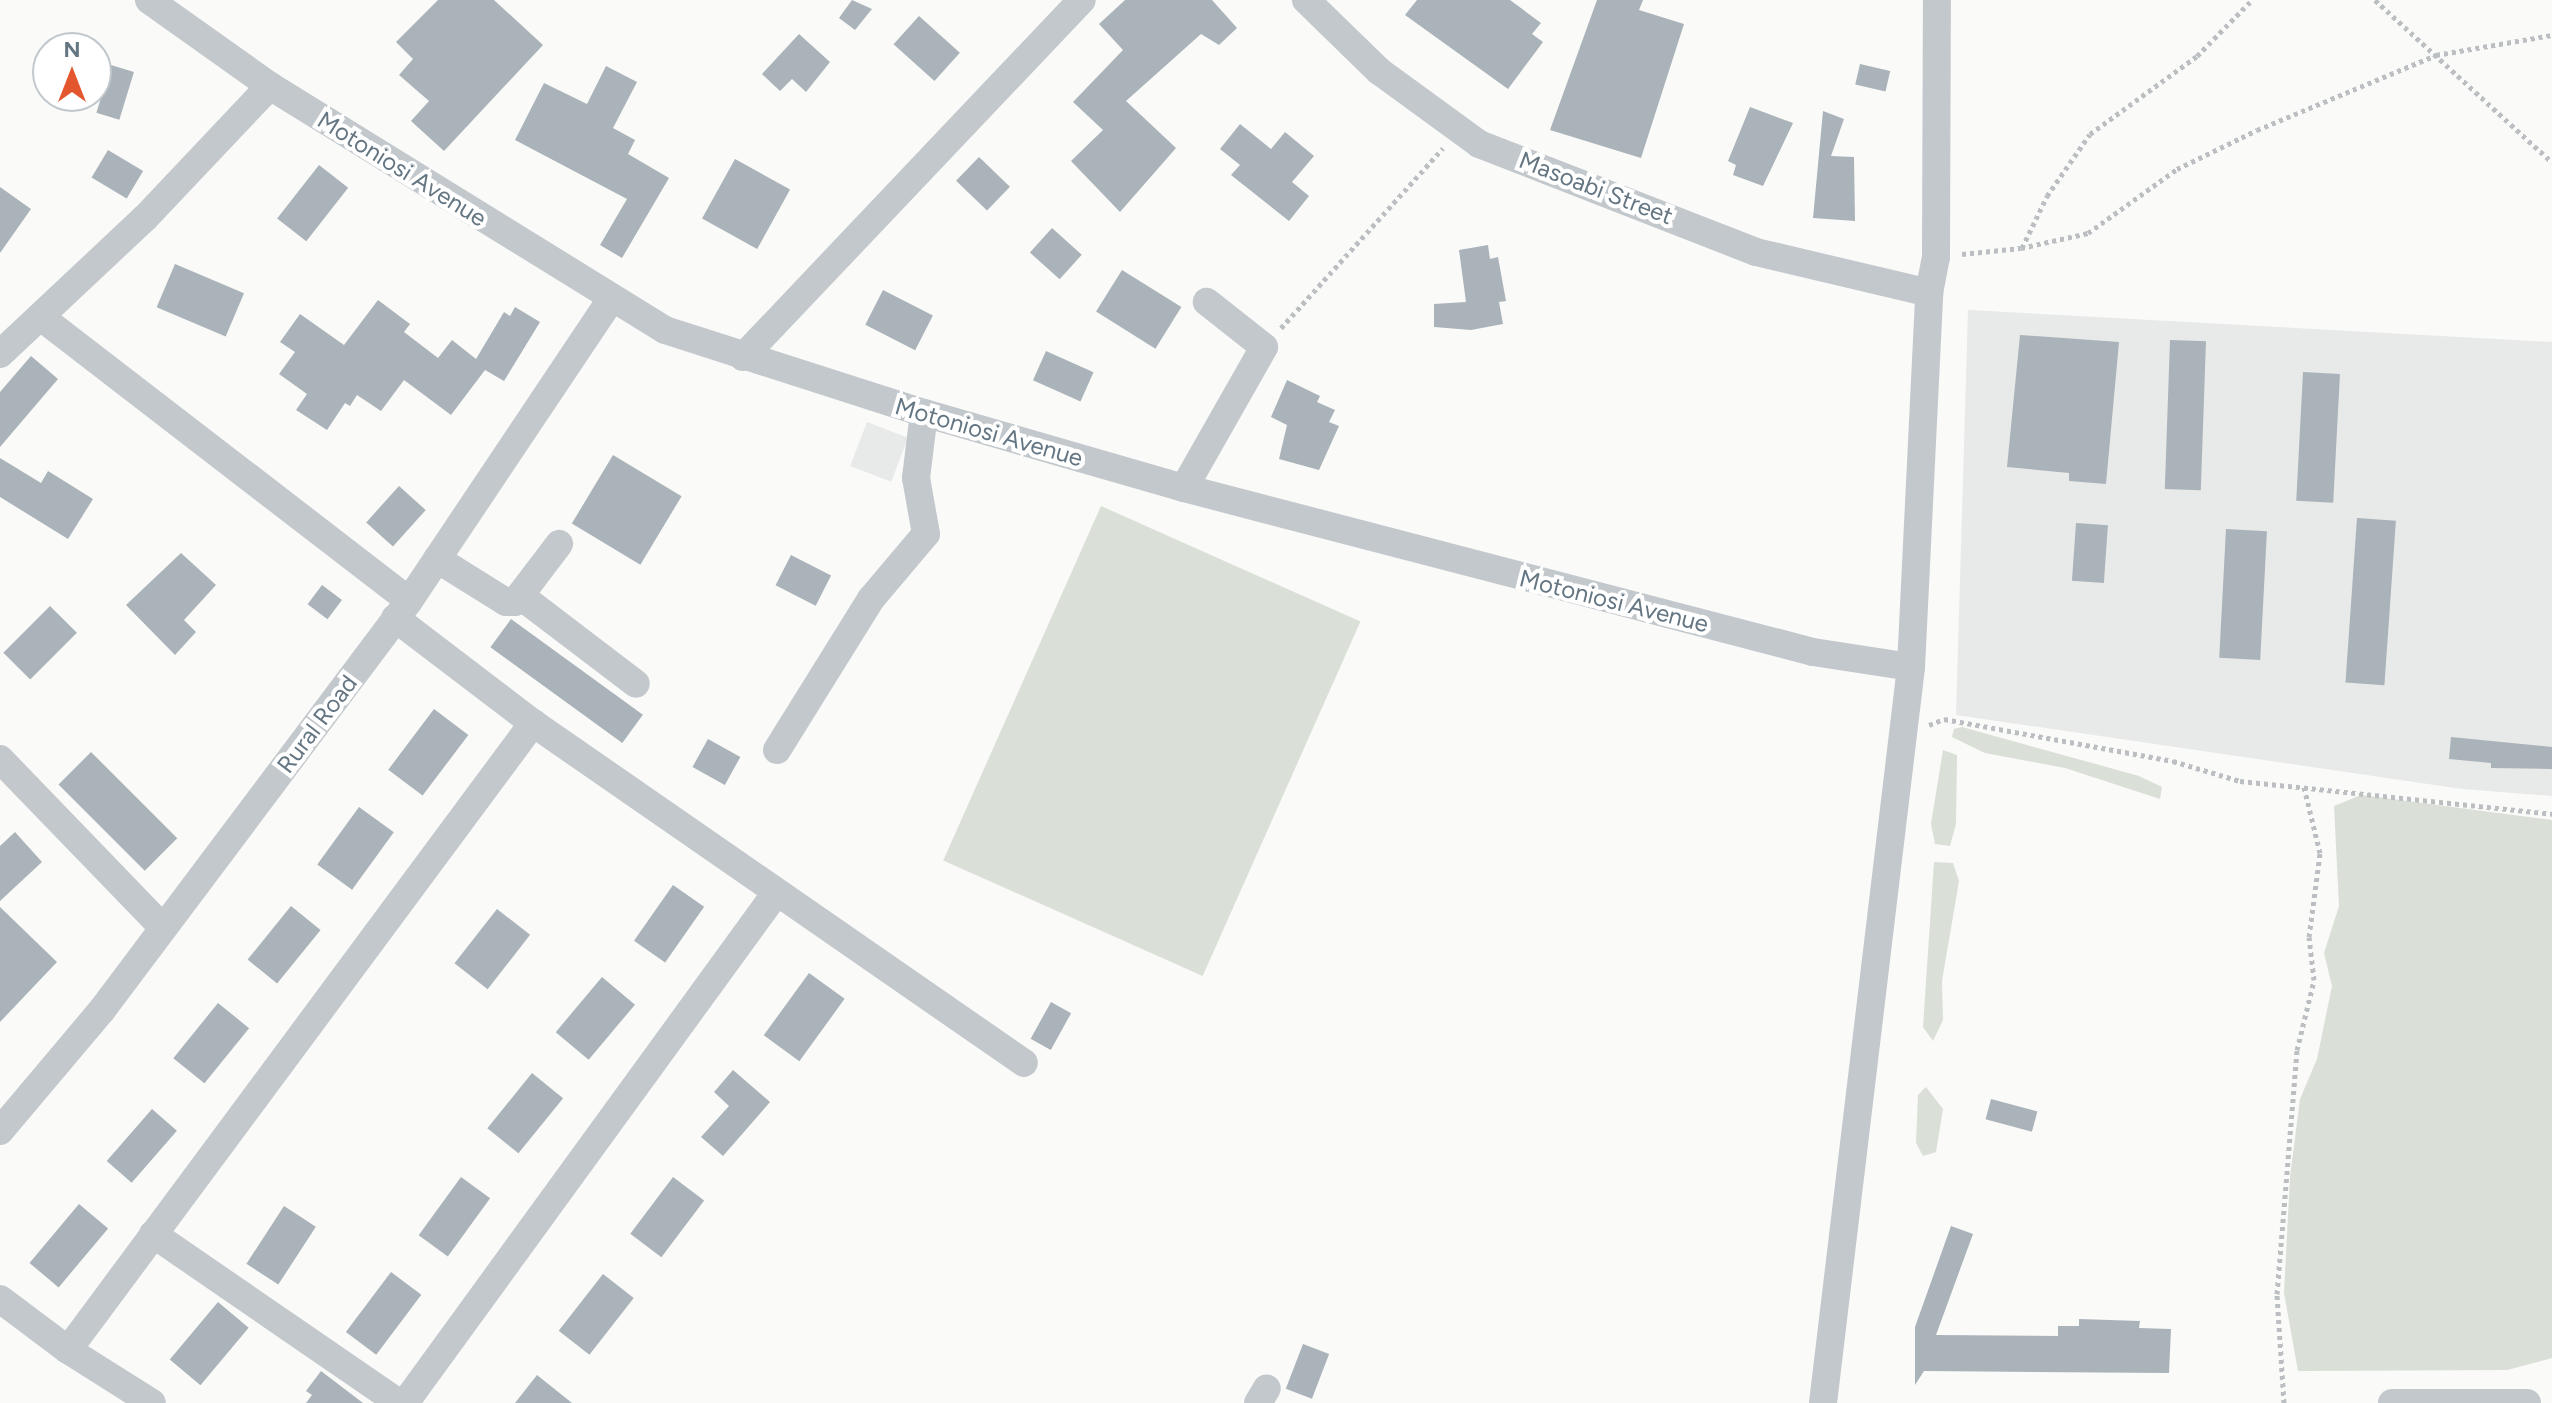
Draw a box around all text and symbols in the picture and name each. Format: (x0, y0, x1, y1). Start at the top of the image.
north arrow (32, 32, 112, 112)
text: N (63, 36, 81, 63)
street label: Motoniosi Avenue (312, 105, 492, 233)
street label: Masoabi Street (1515, 145, 1677, 231)
street label: Motoniosi Avenue (892, 391, 1086, 473)
street label: Motoniosi Avenue (1516, 564, 1712, 638)
street label: Rural Road (271, 669, 363, 779)

